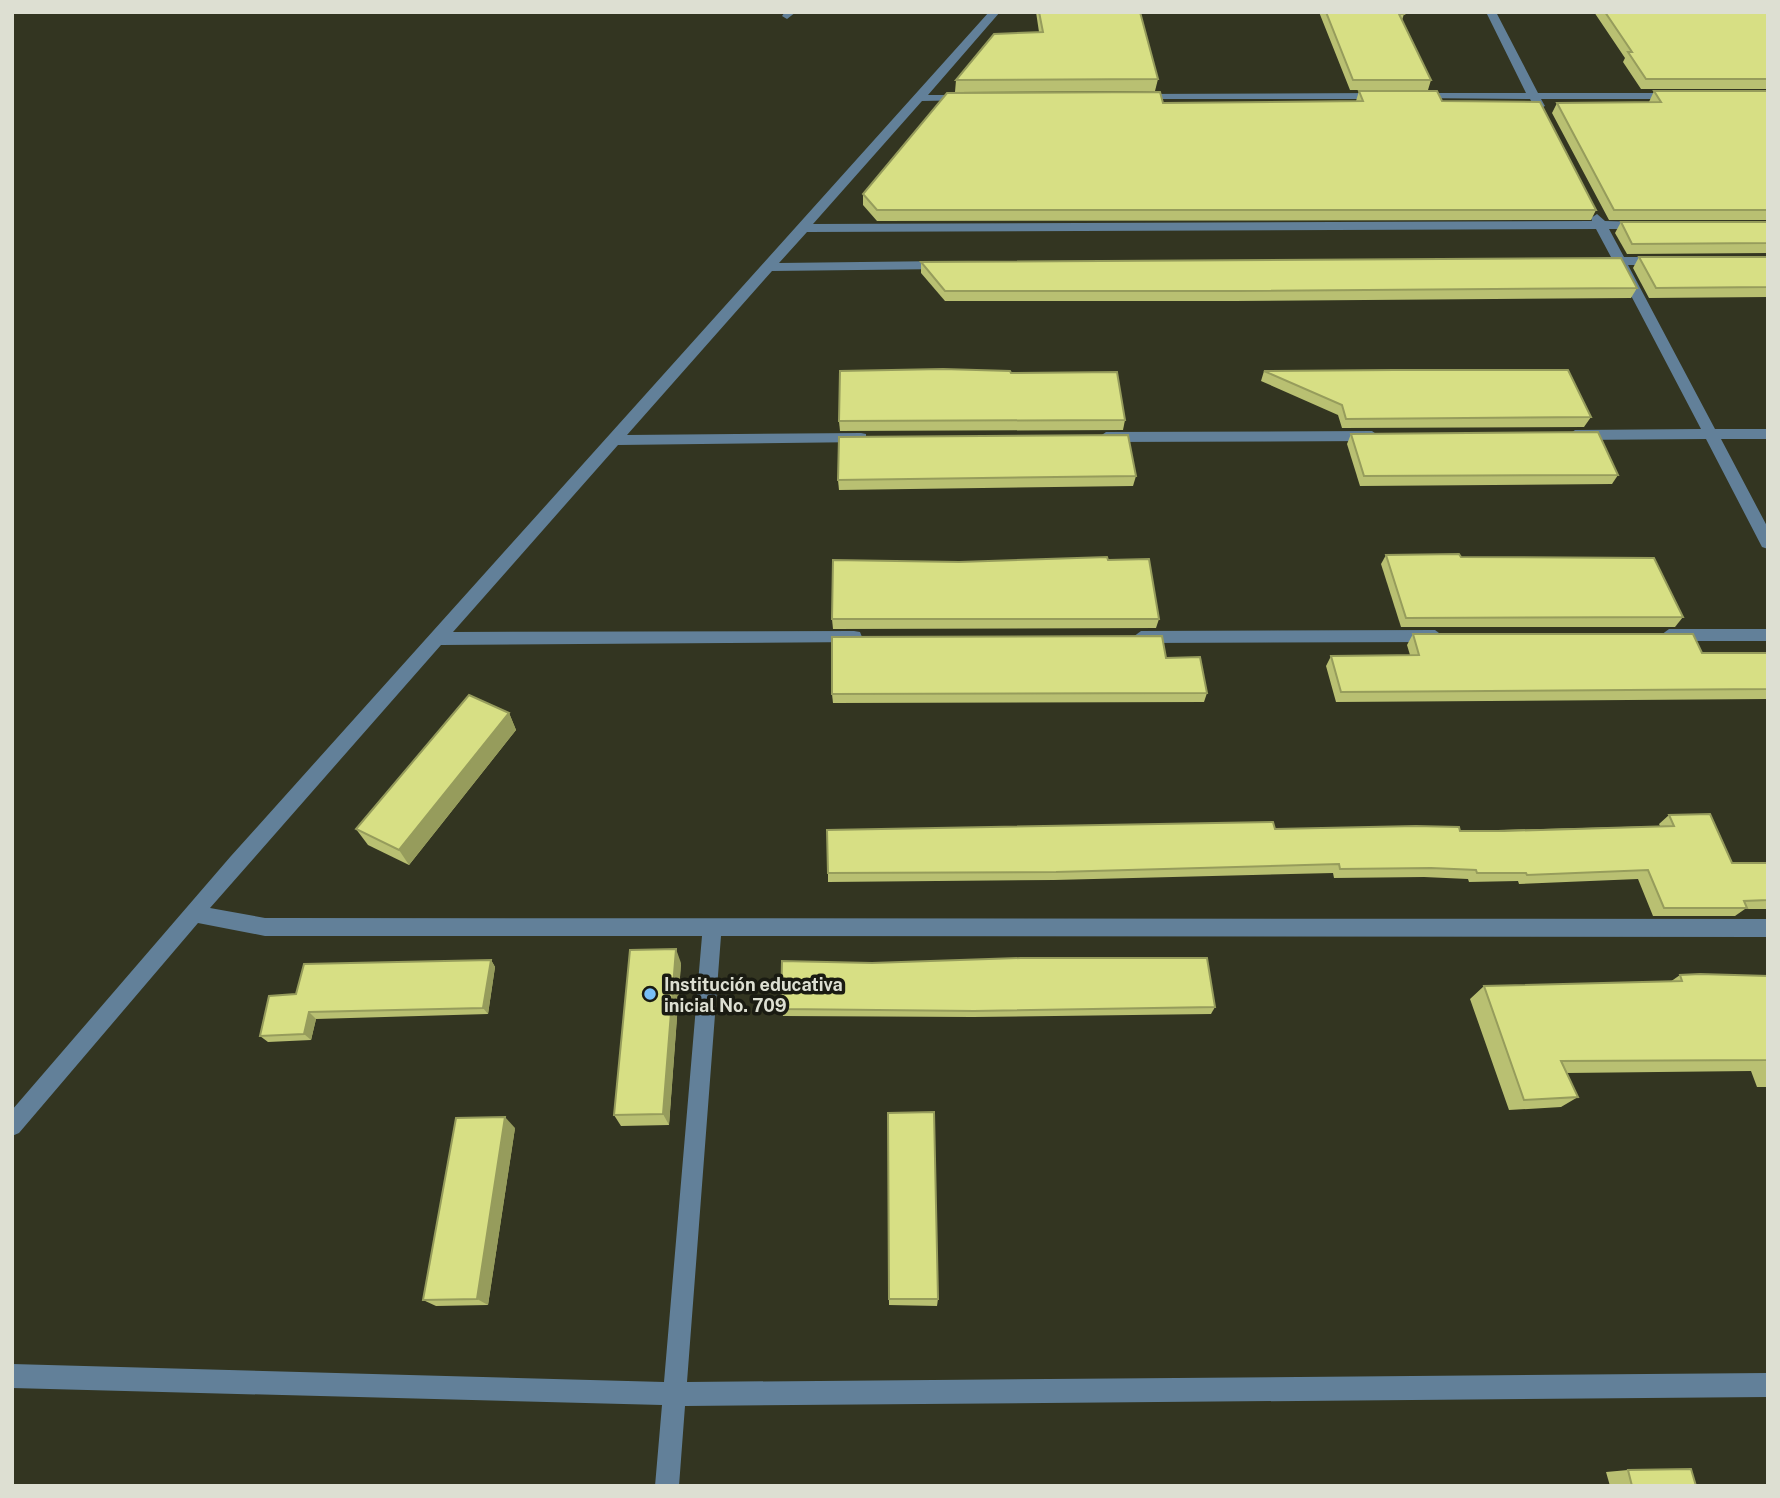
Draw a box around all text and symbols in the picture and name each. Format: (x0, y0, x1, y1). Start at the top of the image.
place label: Institución educativa inicial No. 709 (664, 974, 843, 1016)
marker: Institución educativa inicial No. 709 (642, 986, 658, 1002)

